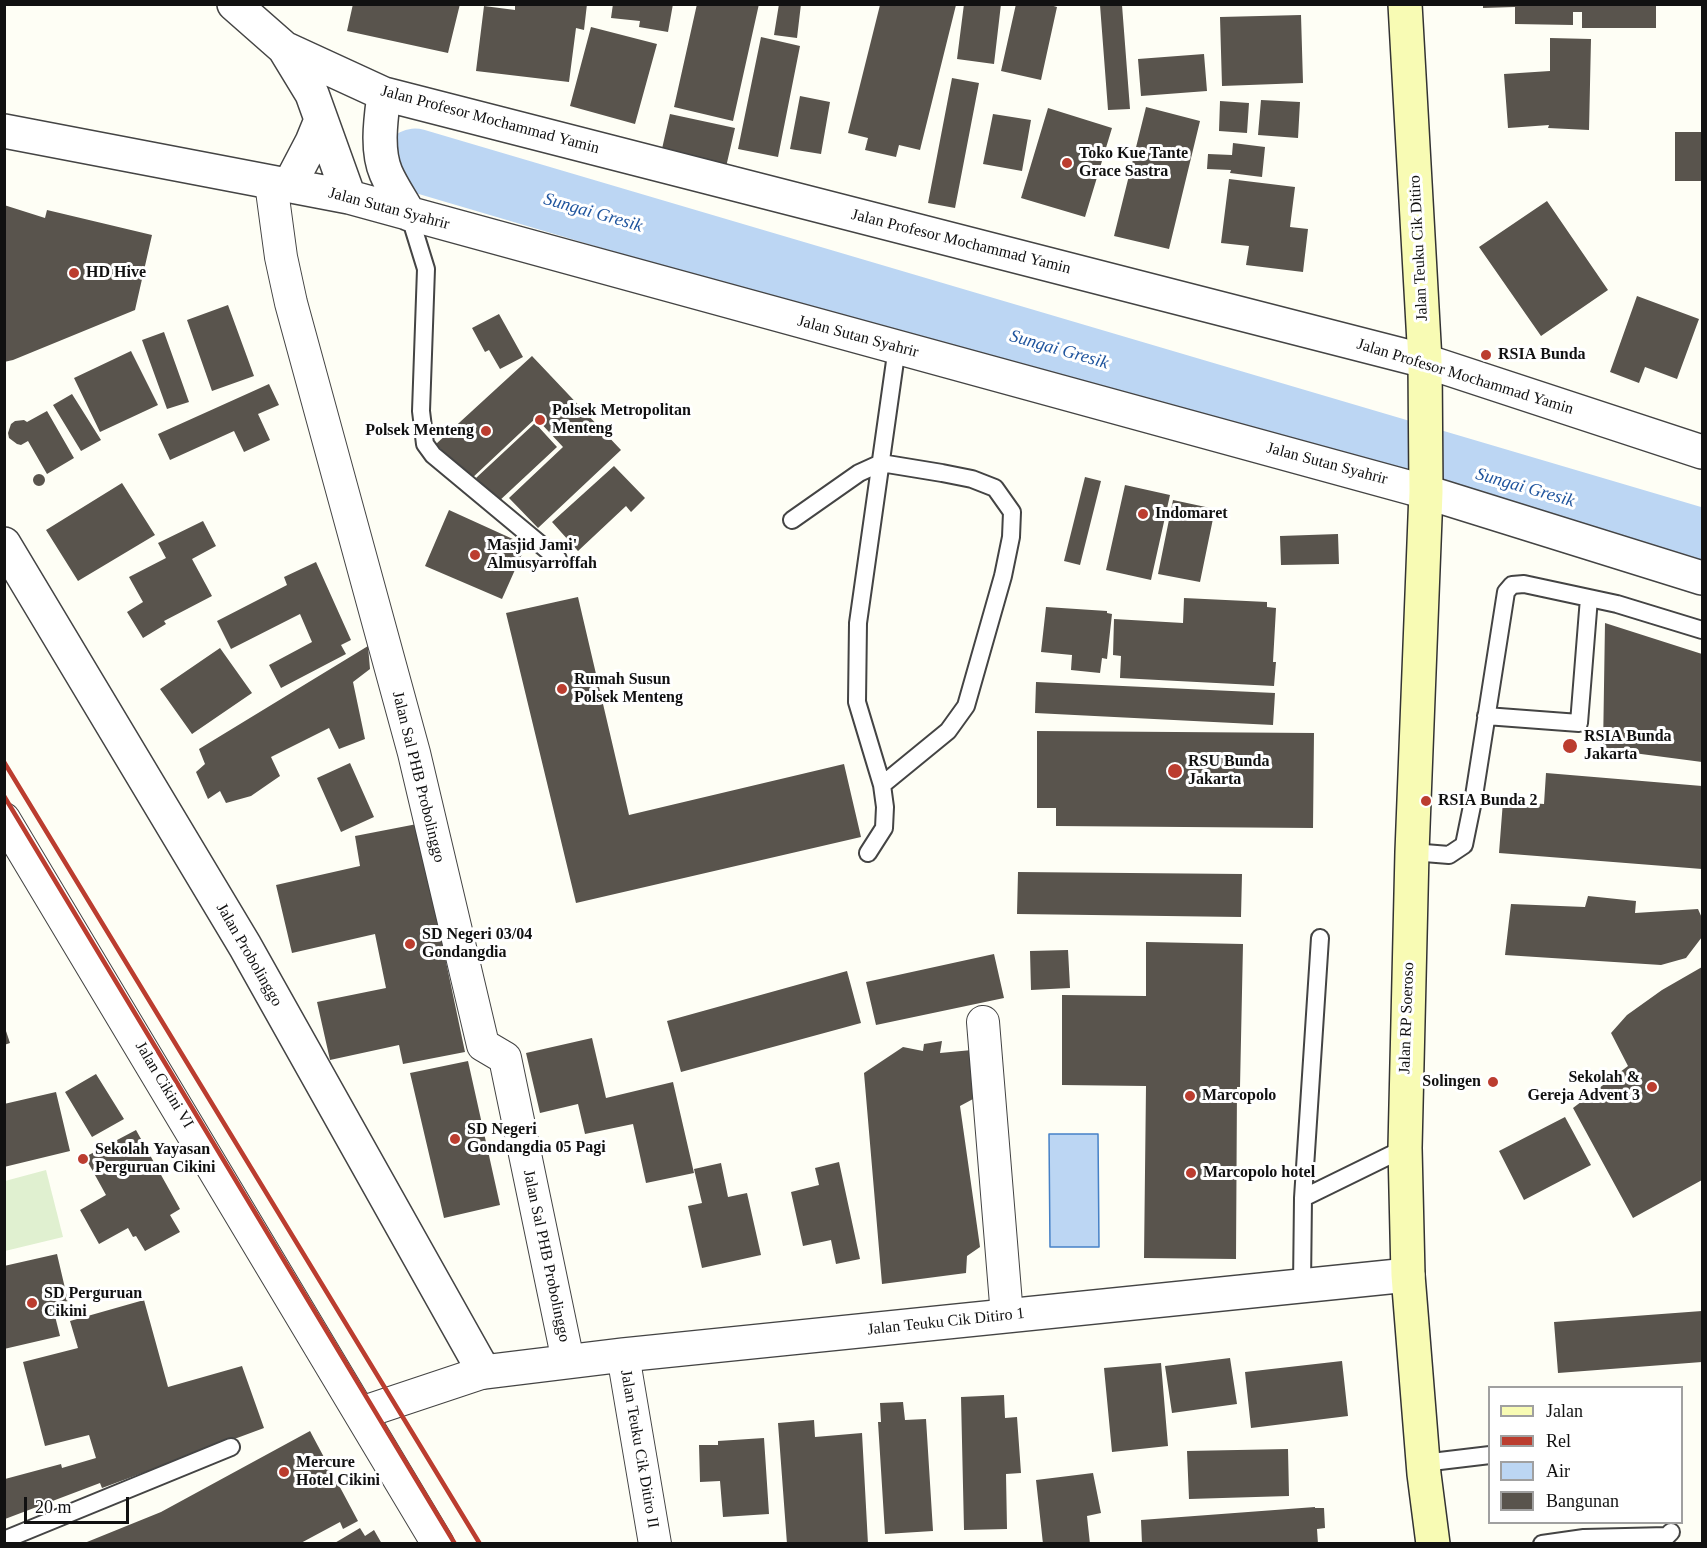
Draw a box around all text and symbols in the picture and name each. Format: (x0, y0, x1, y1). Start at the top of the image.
street label: Jalan Profesor Mochammad Yamin (379, 82, 601, 158)
place label: Toko Kue Tante Grace Sastra (1079, 144, 1188, 182)
marker: Toko Kue Tante Grace Sastra (1060, 156, 1074, 170)
street label: Jalan Teuku Cik Ditiro (1406, 175, 1432, 321)
street label: Jalan Sutan Syahrir (326, 184, 452, 234)
water label: Sungai Gresik (541, 189, 645, 237)
street label: Jalan Profesor Mochammad Yamin (849, 205, 1073, 279)
place label: HD Hive (86, 263, 146, 283)
marker: HD Hive (67, 266, 81, 280)
street label: Jalan Sutan Syahrir (795, 312, 921, 362)
water label: Sungai Gresik (1007, 326, 1111, 374)
street label: Jalan Profesor Mochammad Yamin (1354, 335, 1576, 419)
place label: RSIA Bunda (1498, 345, 1586, 365)
marker: RSIA Bunda (1479, 348, 1493, 362)
place label: Polsek Metropolitan Menteng (552, 401, 691, 439)
marker: Polsek Metropolitan Menteng (533, 413, 547, 427)
place label: Polsek Menteng (365, 421, 474, 441)
marker: Polsek Menteng (479, 424, 493, 438)
street label: Jalan Sutan Syahrir (1264, 439, 1390, 489)
water label: Sungai Gresik (1473, 464, 1577, 512)
place label: Indomaret (1155, 504, 1228, 524)
marker: Indomaret (1136, 507, 1150, 521)
place label: Masjid Jami' Almusyarroffah (487, 536, 597, 574)
marker: Masjid Jami' Almusyarroffah (468, 548, 482, 562)
place label: Rumah Susun Polsek Menteng (574, 670, 683, 708)
marker: Rumah Susun Polsek Menteng (555, 682, 569, 696)
street label: Jalan Sal PHB Probolinggo (387, 690, 449, 864)
place label: RSIA Bunda Jakarta (1584, 727, 1672, 765)
marker: RSIA Bunda Jakarta (1561, 737, 1579, 755)
place label: RSU Bunda Jakarta (1188, 752, 1269, 790)
marker: RSU Bunda Jakarta (1166, 762, 1184, 780)
place label: RSIA Bunda 2 (1438, 791, 1538, 811)
marker: RSIA Bunda 2 (1419, 794, 1433, 808)
street label: Jalan Probolinggo (212, 900, 286, 1010)
place label: SD Negeri 03/04 Gondangdia (422, 925, 532, 963)
marker: SD Negeri 03/04 Gondangdia (403, 937, 417, 951)
street label: Jalan RP Soeroso (1395, 962, 1419, 1074)
street label: Jalan Cikini VI (131, 1038, 197, 1132)
place label: Sekolah & Gereja Advent 3 (1527, 1068, 1640, 1106)
place label: Solingen (1422, 1072, 1481, 1092)
marker: Solingen (1486, 1075, 1500, 1089)
marker: Sekolah & Gereja Advent 3 (1645, 1080, 1659, 1094)
place label: Marcopolo (1202, 1086, 1276, 1106)
marker: Marcopolo (1183, 1089, 1197, 1103)
place label: SD Negeri Gondangdia 05 Pagi (467, 1120, 606, 1158)
marker: SD Negeri Gondangdia 05 Pagi (448, 1132, 462, 1146)
place label: Sekolah Yayasan Perguruan Cikini (95, 1140, 215, 1178)
marker: Sekolah Yayasan Perguruan Cikini (76, 1152, 90, 1166)
place label: Marcopolo hotel (1203, 1163, 1315, 1183)
marker: Marcopolo hotel (1184, 1166, 1198, 1180)
street label: Jalan Sal PHB Probolinggo (518, 1168, 574, 1344)
place label: SD Perguruan Cikini (44, 1284, 142, 1322)
marker: SD Perguruan Cikini (25, 1296, 39, 1310)
street label: Jalan Teuku Cik Ditiro 1 (866, 1304, 1026, 1340)
street label: Jalan Teuku Cik Ditiro II (616, 1368, 662, 1530)
legend (1488, 1386, 1683, 1524)
text: Jalan (1546, 1401, 1583, 1421)
text: Rel (1546, 1431, 1571, 1451)
place label: Mercure Hotel Cikini (296, 1453, 380, 1491)
text: Air (1546, 1461, 1570, 1481)
marker: Mercure Hotel Cikini (277, 1465, 291, 1479)
scale bar (27, 1485, 132, 1523)
text: Bangunan (1546, 1491, 1619, 1511)
text: 20 m (35, 1497, 72, 1517)

